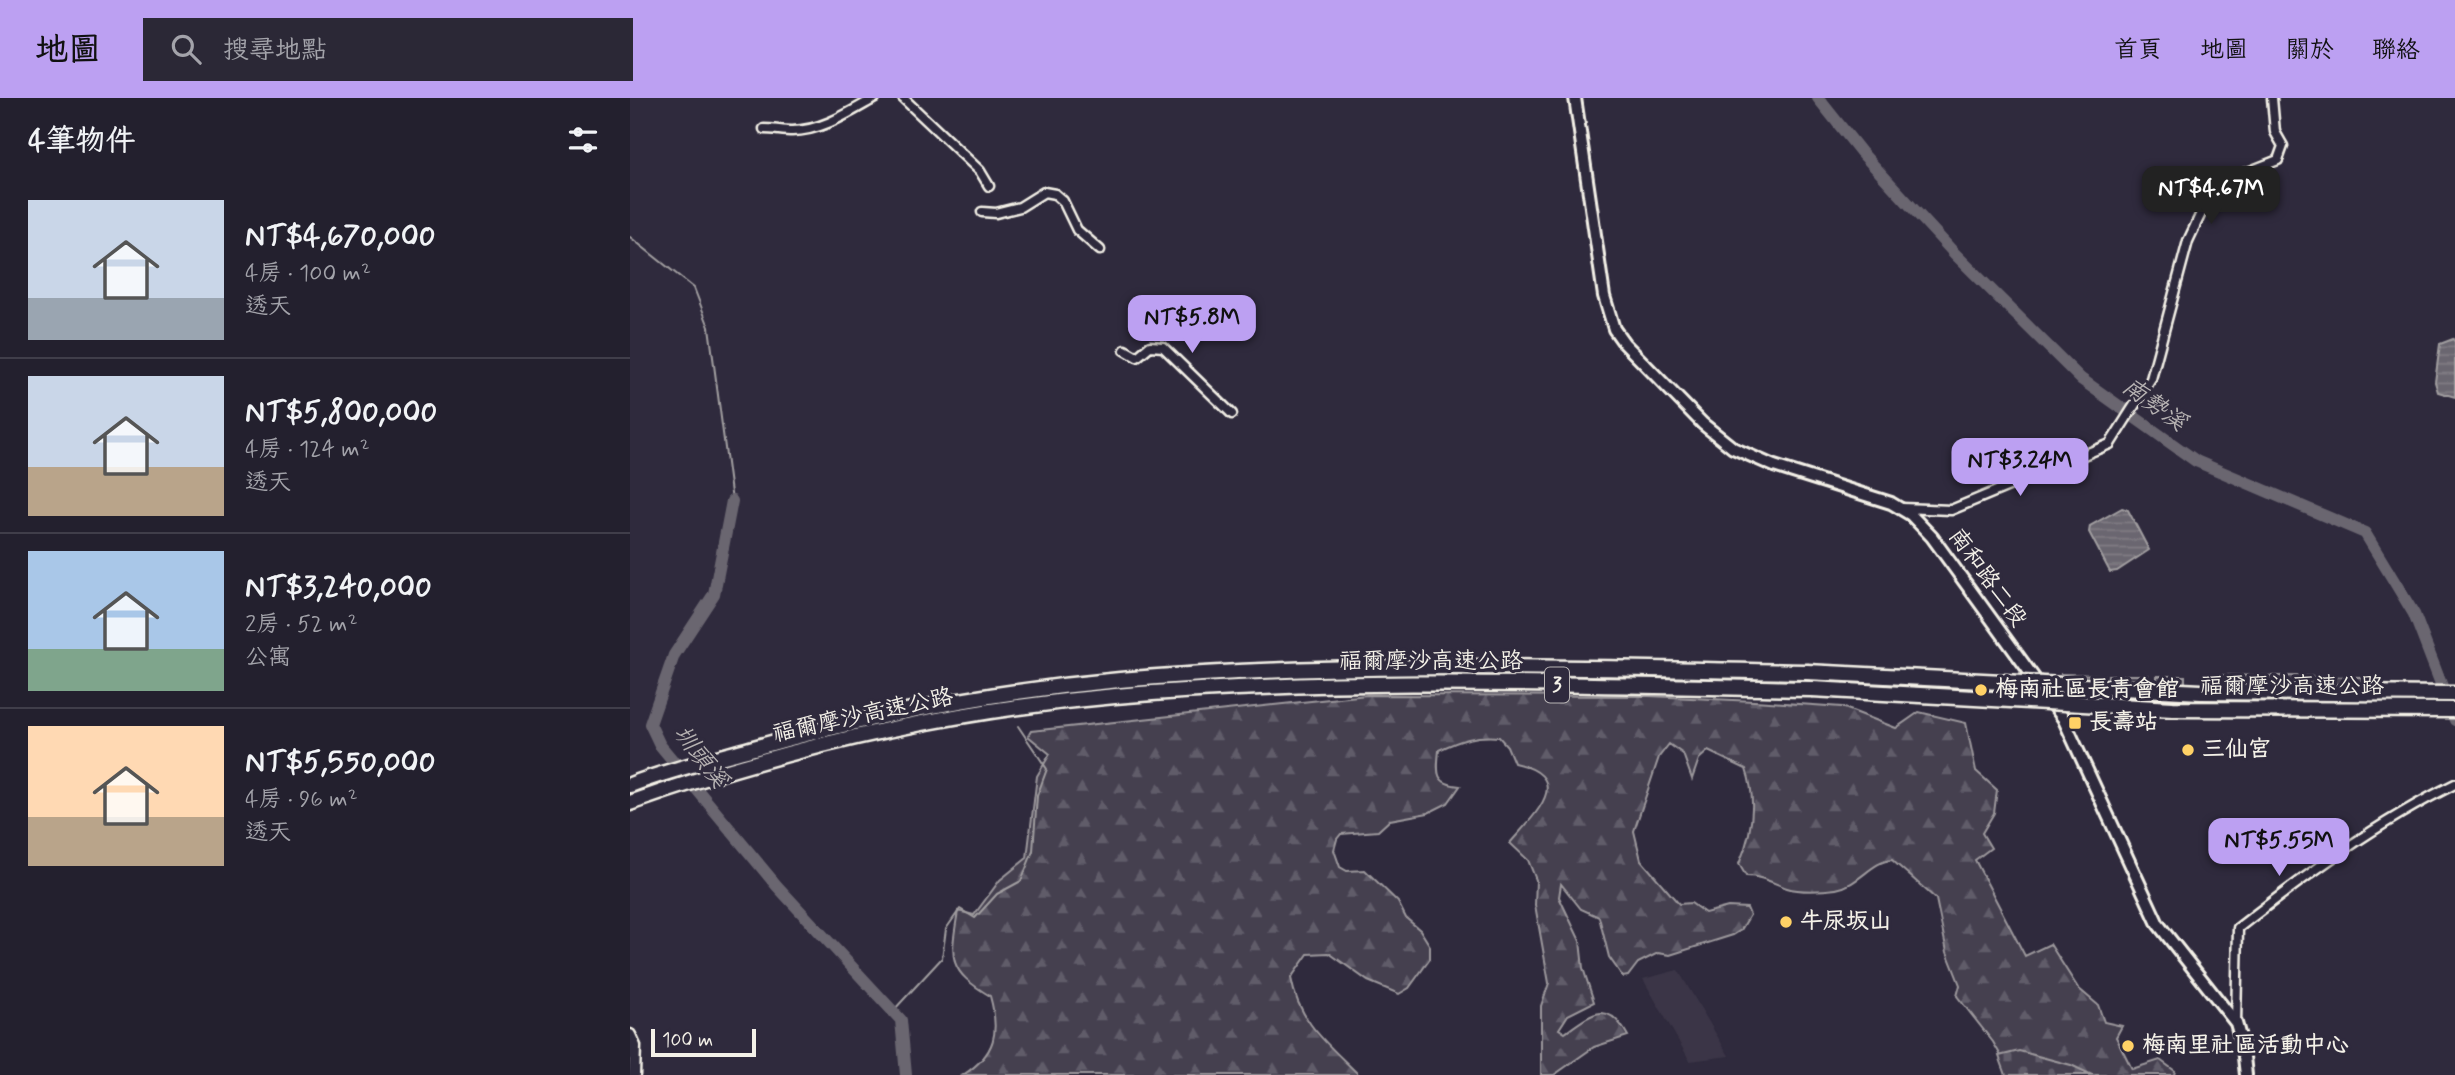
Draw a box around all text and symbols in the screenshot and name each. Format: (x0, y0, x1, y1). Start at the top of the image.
search box (143, 18, 633, 81)
text: 地圖 (35, 29, 101, 73)
icon: search (167, 30, 205, 68)
text: 搜尋地點 (223, 34, 327, 68)
text: 首頁 (2114, 35, 2162, 66)
text: 地圖 (2200, 35, 2248, 66)
text: 關於 (2286, 35, 2334, 66)
text: 聯絡 (2372, 35, 2420, 66)
icon: filters (564, 121, 602, 159)
text: 4筆物件 (28, 122, 135, 161)
pin: NT$4.67M (2139, 166, 2283, 226)
text: NT$4.67M (2158, 174, 2264, 204)
text: NT$4,670,000 (245, 217, 436, 256)
icon: home (84, 228, 168, 312)
text: 4房 · 100 m² (245, 259, 371, 289)
text: 透天 (245, 292, 291, 322)
pin: NT$5.8M (1127, 296, 1257, 355)
text: NT$5.8M (1144, 303, 1240, 333)
water label: 南勢溪 (2116, 371, 2194, 440)
text: NT$5,800,000 (245, 393, 437, 432)
icon: home (84, 404, 168, 488)
text: 4房 · 124 m² (245, 435, 370, 465)
pin: NT$3.24M (1948, 438, 2092, 498)
text: NT$3.24M (1967, 446, 2073, 476)
text: 透天 (245, 468, 291, 498)
street label: 南和路二段 (1941, 523, 2033, 633)
text: NT$3,240,000 (245, 568, 432, 607)
icon: home (84, 579, 168, 663)
text: 2房 · 52 m² (245, 610, 358, 640)
text: 公寓 (245, 643, 291, 673)
street label: 福爾摩沙高速公路 (1339, 647, 1523, 677)
road number: 3 (1545, 668, 1569, 702)
street label: 福爾摩沙高速公路 (2200, 672, 2384, 702)
place label: 梅南社區長青會館 (1995, 675, 2179, 705)
street label: 福爾摩沙高速公路 (770, 682, 956, 750)
marker: 梅南社區長青會館 (1973, 682, 1989, 698)
place label: 長壽站 (2089, 708, 2158, 738)
marker: 長壽站 (2067, 715, 2083, 731)
water label: 圳頭溪 (666, 719, 736, 796)
place label: 三仙宮 (2202, 735, 2271, 765)
marker: 三仙宮 (2180, 742, 2196, 758)
text: NT$5,550,000 (245, 743, 435, 782)
icon: home (84, 754, 168, 838)
text: 4房 · 96 m² (245, 785, 358, 815)
text: 透天 (245, 818, 291, 848)
pin: NT$5.55M (2207, 818, 2351, 878)
text: NT$5.55M (2224, 826, 2334, 856)
place label: 牛尿坂山 (1800, 907, 1892, 937)
marker: 牛尿坂山 (1778, 914, 1794, 930)
scale bar (651, 1026, 756, 1058)
text: 100 m (662, 1028, 713, 1053)
place label: 梅南里社區活動中心 (2142, 1031, 2349, 1061)
marker: 梅南里社區活動中心 (2120, 1038, 2136, 1054)

